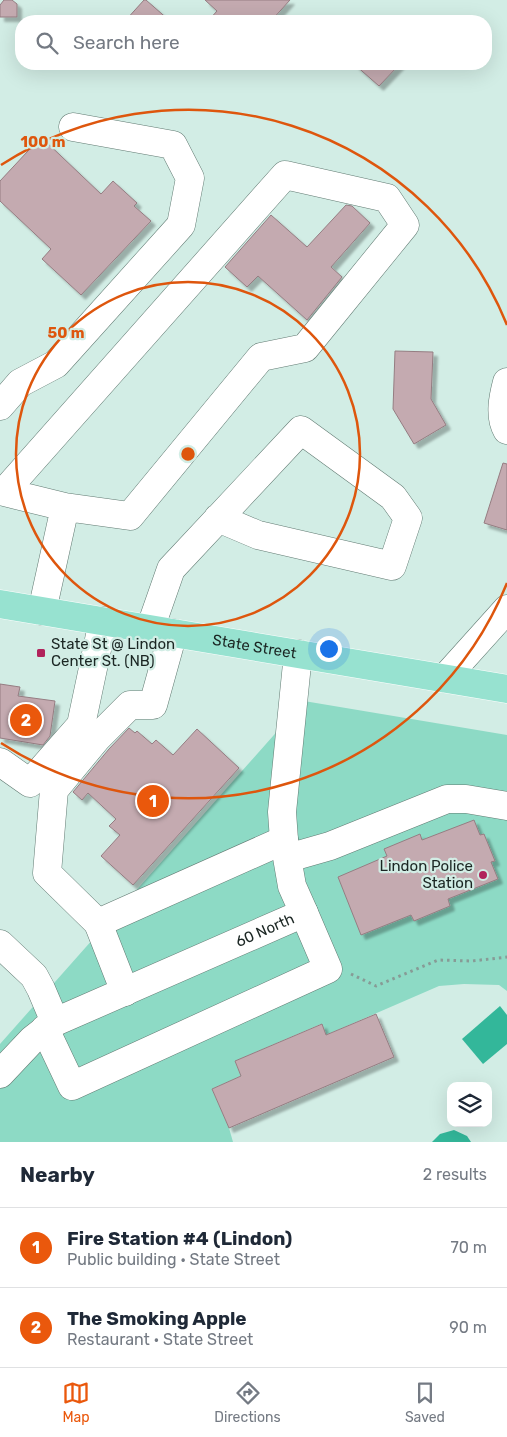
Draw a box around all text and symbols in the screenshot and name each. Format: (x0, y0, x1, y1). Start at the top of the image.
search box (15, 15, 492, 70)
icon: search (33, 29, 61, 57)
text: Search here (73, 31, 180, 54)
text: 100 m (21, 133, 65, 151)
text: 50 m (48, 324, 84, 342)
centre of rings (179, 445, 197, 463)
street label: State Street (211, 631, 298, 663)
place label: State St @ Lindon Center St. (NB) (51, 635, 175, 670)
your location (316, 636, 342, 662)
marker: State St @ Lindon Center St. (NB) (35, 647, 47, 659)
pin: 2 (10, 701, 42, 739)
pin: 1 (137, 782, 169, 820)
place label: Lindon Police Station (379, 857, 473, 892)
marker: Lindon Police Station (477, 869, 489, 881)
street label: 60 North (233, 909, 297, 951)
map controls (447, 1082, 492, 1127)
button: layers (447, 1082, 492, 1127)
text: Nearby (20, 1162, 95, 1187)
text: 2 results (423, 1165, 487, 1184)
text: Fire Station #4 (Lindon) (67, 1227, 292, 1250)
text: 1 (32, 1238, 40, 1257)
text: 70 m (450, 1238, 487, 1257)
text: Public building · State Street (67, 1250, 280, 1269)
text: The Smoking Apple (67, 1307, 247, 1330)
text: 2 (31, 1318, 41, 1337)
text: 90 m (449, 1318, 487, 1337)
text: Restaurant · State Street (67, 1330, 253, 1349)
tab: Map (62, 1379, 90, 1426)
tab: Directions (214, 1379, 281, 1426)
tab: Saved (405, 1379, 445, 1426)

